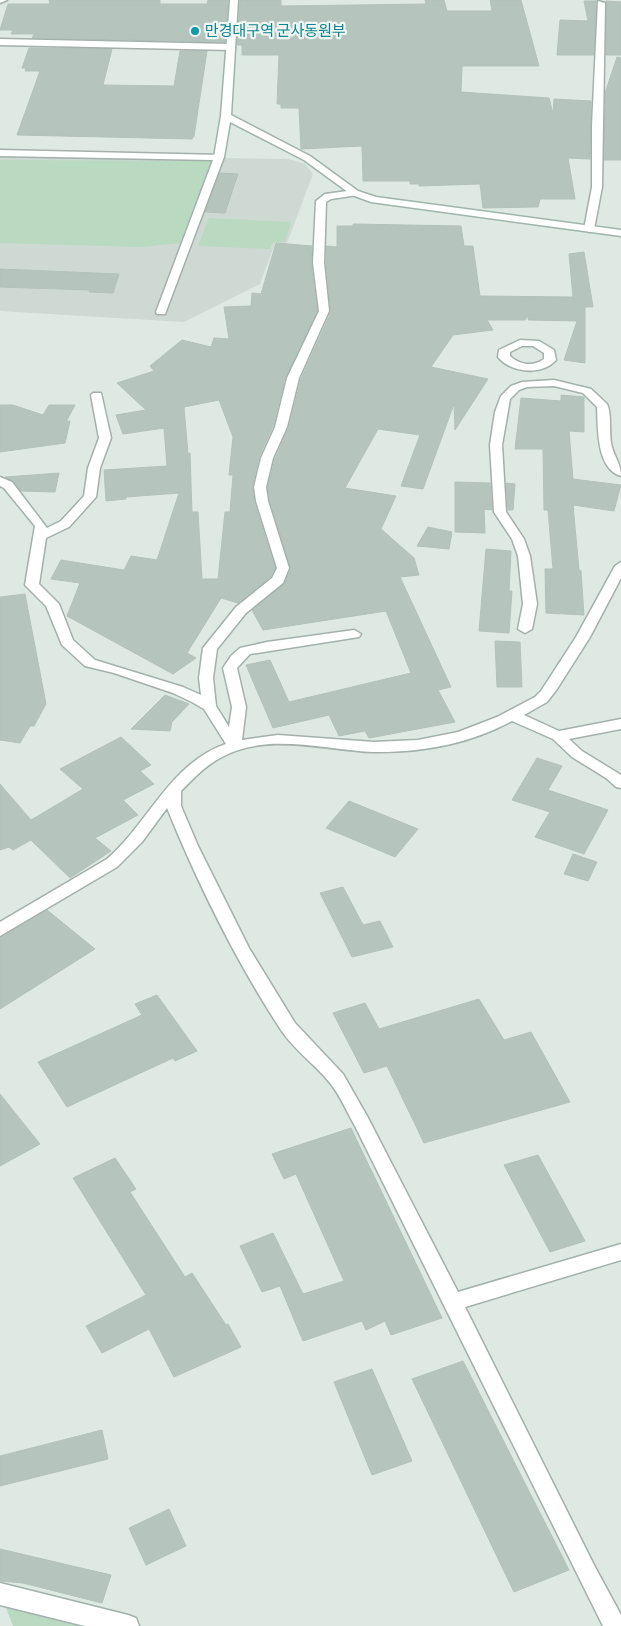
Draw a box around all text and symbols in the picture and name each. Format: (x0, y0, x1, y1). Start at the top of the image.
place label: 만경대구역 군사동원부 (205, 21, 346, 39)
marker: 만경대구역 군사동원부 (189, 25, 201, 37)

